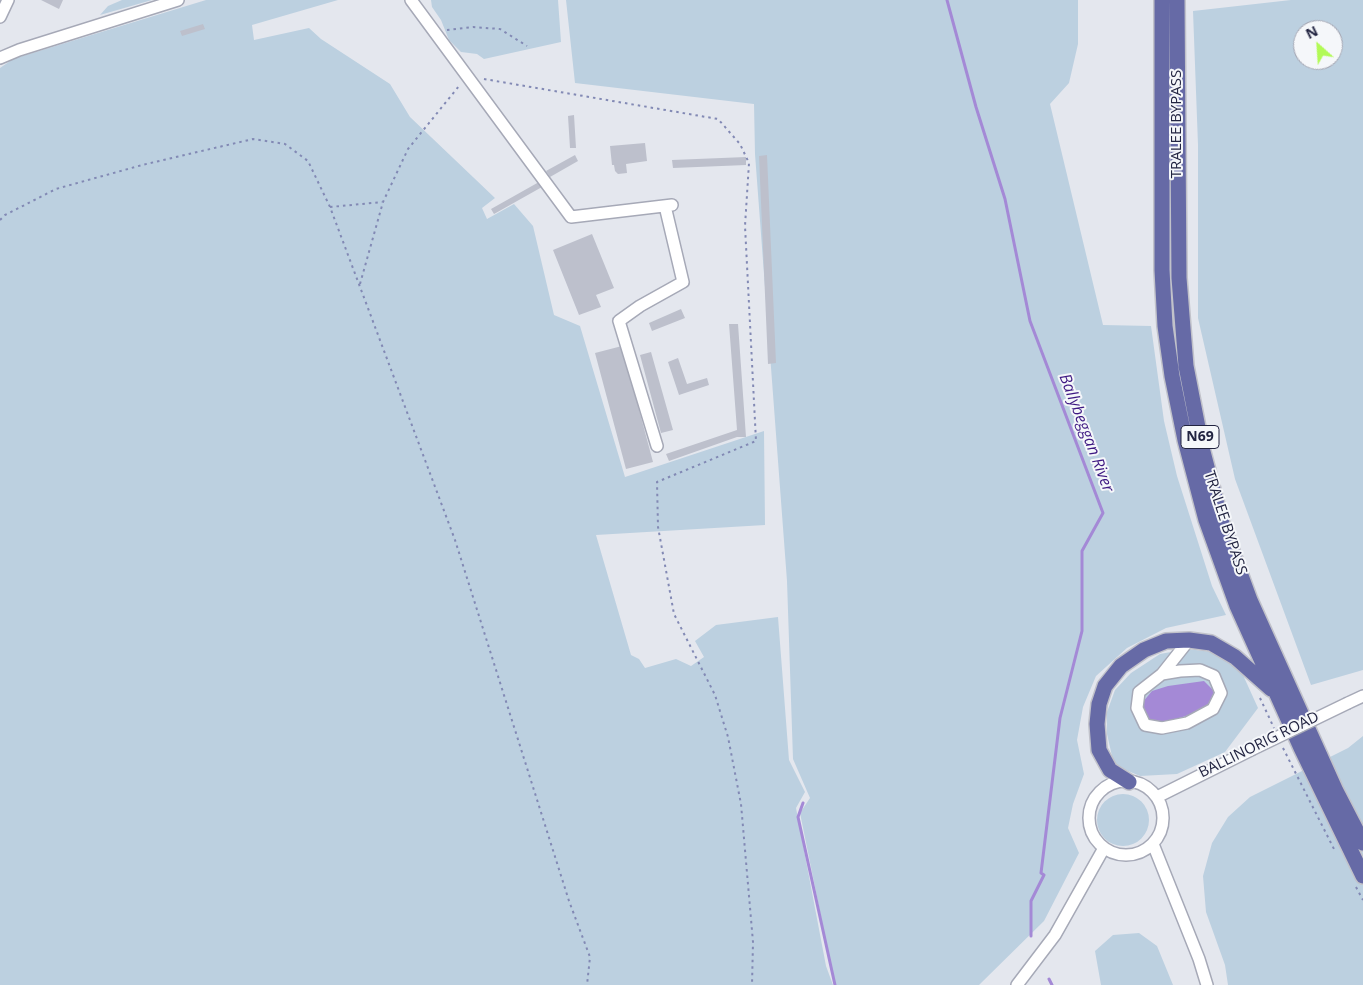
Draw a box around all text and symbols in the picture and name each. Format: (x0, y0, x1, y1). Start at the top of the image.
north arrow (1293, 20, 1343, 70)
text: N (1302, 21, 1321, 43)
street label: TRALEE BYPASS (1168, 70, 1186, 178)
water label: Ballybeggan River (1055, 371, 1117, 495)
road number: N69 (1181, 426, 1219, 448)
street label: TRALEE BYPASS (1200, 469, 1250, 577)
street label: BALLINORIG ROAD (1196, 708, 1322, 782)

